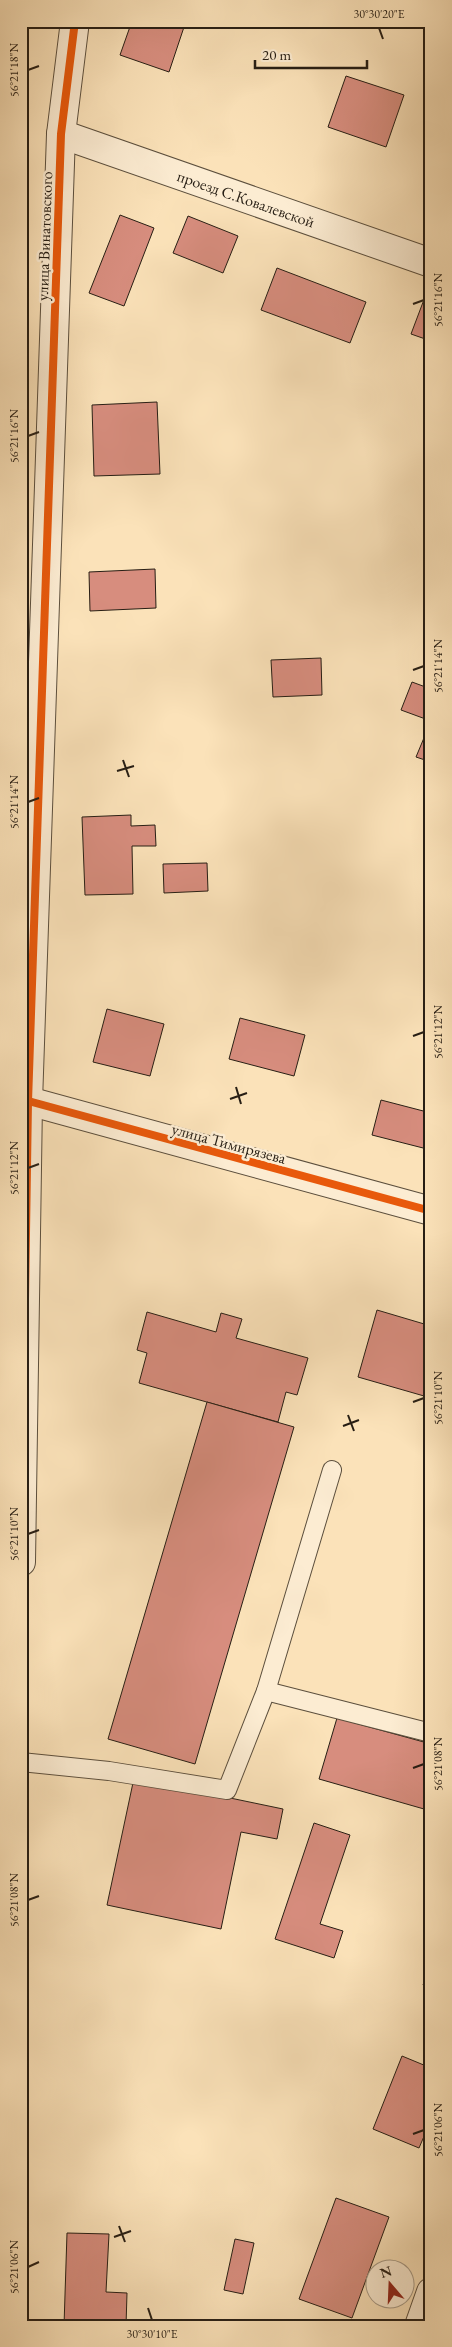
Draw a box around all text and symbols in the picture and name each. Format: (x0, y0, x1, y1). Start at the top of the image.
text: 30°30'20"E (353, 6, 405, 22)
scale bar (255, 38, 367, 70)
text: 56°21'18"N (6, 43, 22, 97)
text: 20 m (262, 45, 291, 64)
street label: проезд С.Ковалевской (174, 165, 318, 233)
street label: улица Винатовского (32, 171, 57, 301)
text: 56°21'16"N (430, 273, 446, 327)
text: 56°21'16"N (6, 409, 22, 463)
text: 56°21'14"N (430, 639, 446, 693)
text: 56°21'14"N (6, 775, 22, 829)
text: 56°21'12"N (430, 1005, 446, 1059)
street label: улица Тимирязева (169, 1118, 289, 1169)
text: 56°21'12"N (6, 1141, 22, 1195)
text: 56°21'10"N (430, 1371, 446, 1425)
text: 56°21'10"N (6, 1507, 22, 1561)
text: 56°21'08"N (430, 1737, 446, 1791)
text: 56°21'08"N (6, 1873, 22, 1927)
text: 56°21'06"N (430, 2103, 446, 2157)
text: 56°21'06"N (6, 2240, 22, 2294)
north arrow (364, 2260, 414, 2310)
text: N (377, 2261, 395, 2282)
text: 30°30'10"E (126, 2326, 178, 2342)

